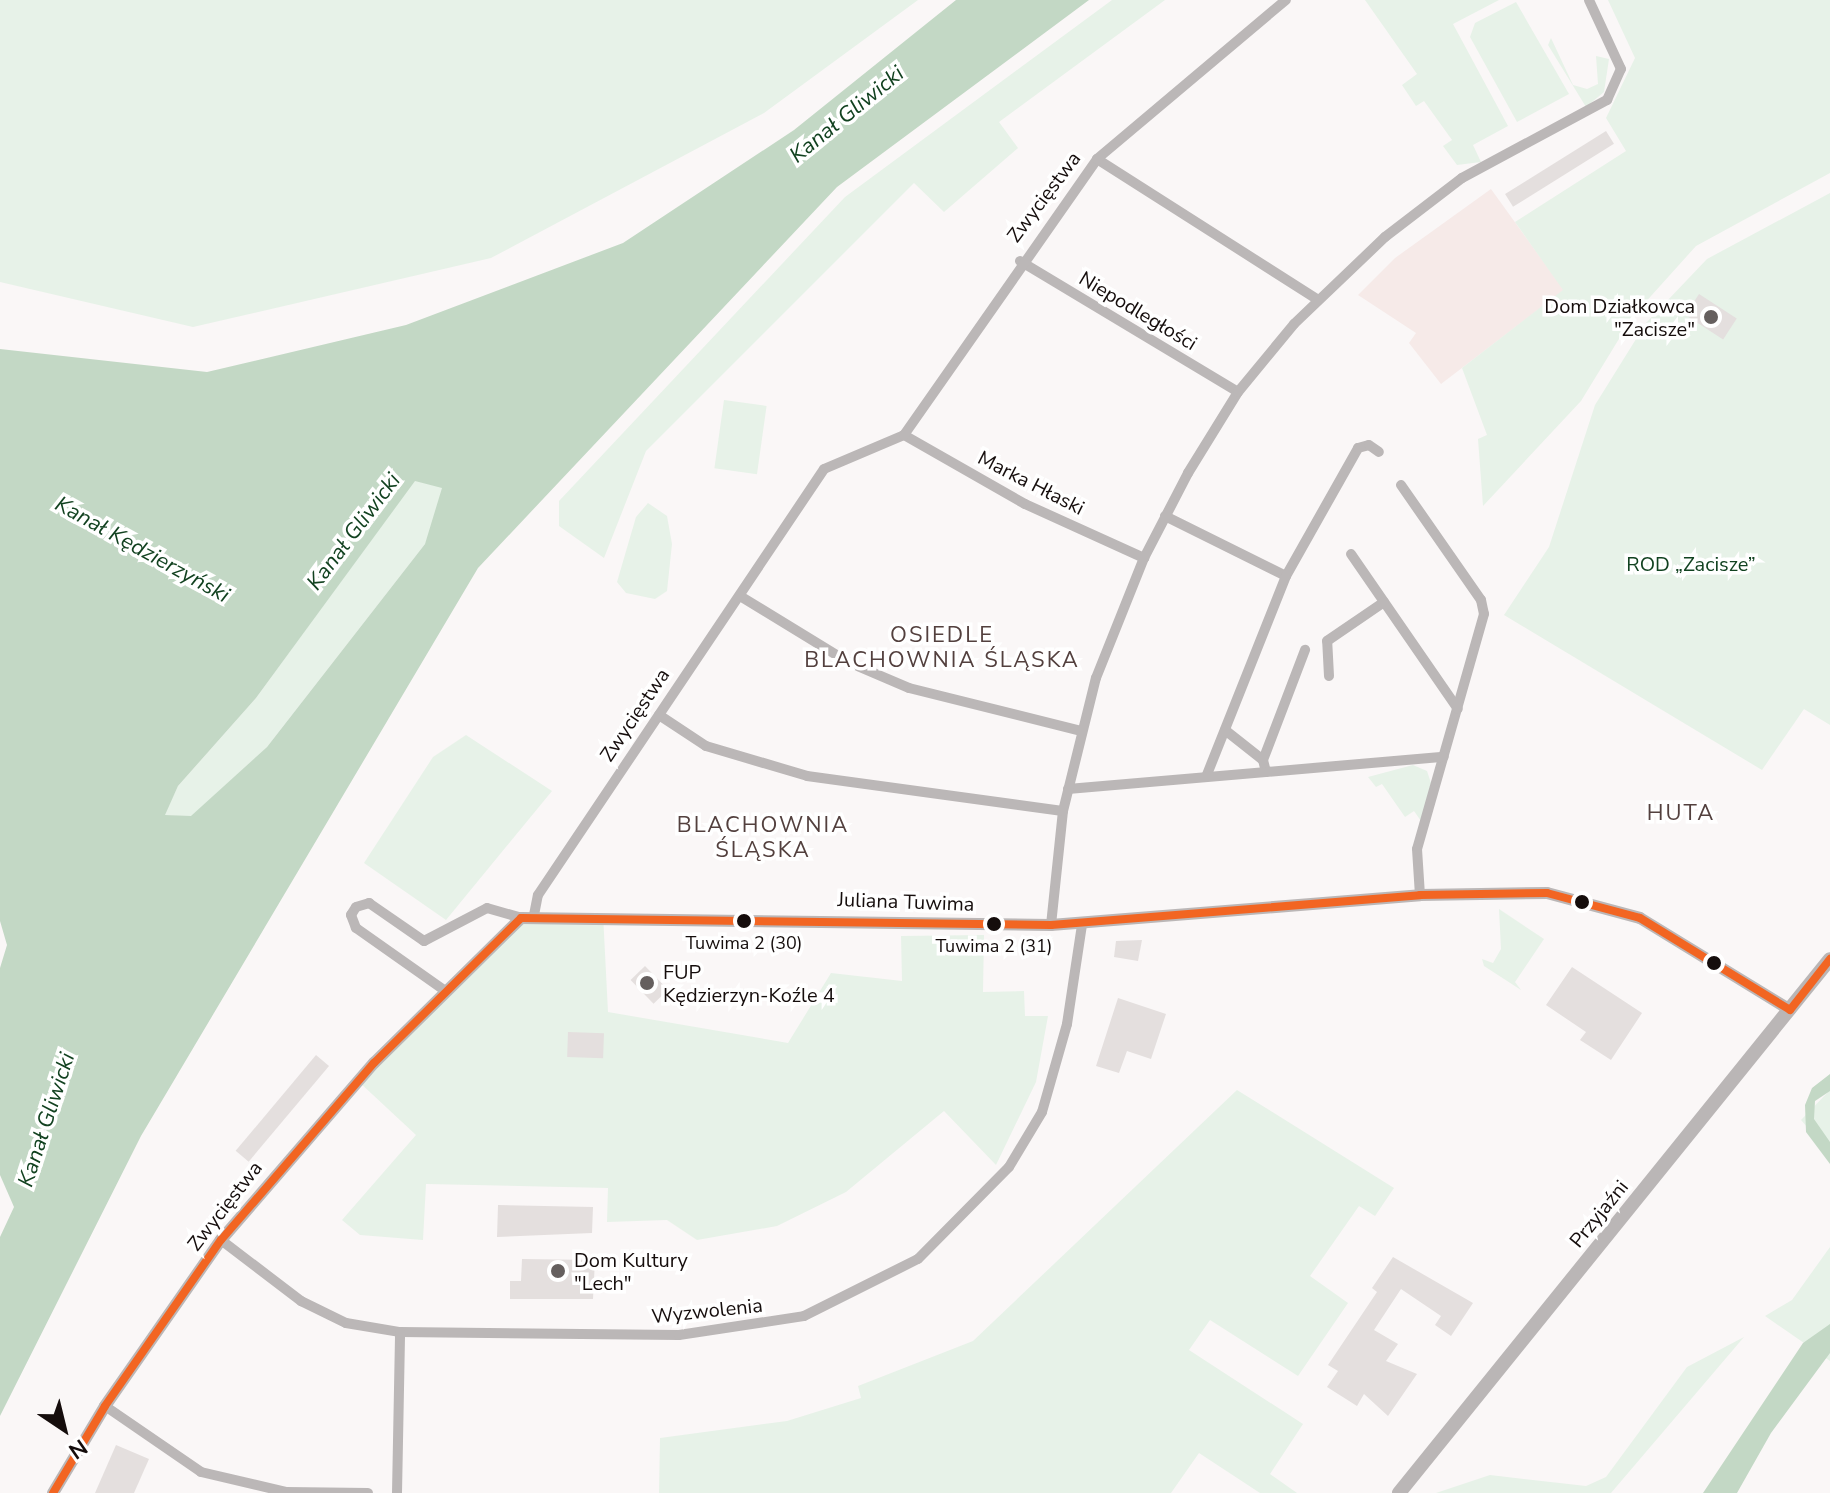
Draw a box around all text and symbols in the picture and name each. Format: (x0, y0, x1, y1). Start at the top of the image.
water label: Kanał Gliwicki (785, 61, 909, 169)
street label: Zwycięstwa (1002, 147, 1086, 247)
street label: Niepodległości (1075, 266, 1201, 356)
place label: Dom Działkowca "Zacisze" (1544, 294, 1695, 341)
marker: Dom Działkowca "Zacisze" (1702, 308, 1720, 326)
street label: Marka Hłaski (974, 446, 1088, 520)
water label: Kanał Gliwicki (302, 468, 406, 596)
water label: Kanał Kędzierzyński (50, 491, 234, 609)
park label: ROD „Zacisze” (1626, 552, 1756, 576)
district label: OSIEDLE BLACHOWNIA ŚLĄSKA (804, 622, 1080, 674)
street label: Zwycięstwa (595, 664, 675, 766)
district label: HUTA (1647, 801, 1715, 827)
district label: BLACHOWNIA ŚLĄSKA (677, 812, 849, 864)
street label: Juliana Tuwima (837, 888, 975, 916)
unlabelled marker (1574, 894, 1590, 910)
marker: Tuwima 2 (30) (736, 913, 752, 929)
marker: Tuwima 2 (31) (986, 916, 1002, 932)
place label: Tuwima 2 (30) (686, 932, 802, 954)
place label: Tuwima 2 (31) (936, 935, 1052, 957)
unlabelled marker (1706, 955, 1722, 971)
place label: FUP Kędzierzyn-Koźle 4 (663, 960, 835, 1007)
marker: FUP Kędzierzyn-Koźle 4 (638, 974, 656, 992)
water label: Kanał Gliwicki (13, 1050, 81, 1190)
street label: Zwycięstwa (183, 1156, 267, 1256)
street label: Przyjaźni (1565, 1175, 1633, 1253)
place label: Dom Kultury "Lech" (574, 1248, 688, 1295)
marker: Dom Kultury "Lech" (549, 1262, 567, 1280)
street label: Wyzwolenia (650, 1293, 764, 1329)
north arrow (24, 1389, 104, 1469)
text: N (62, 1432, 93, 1466)

